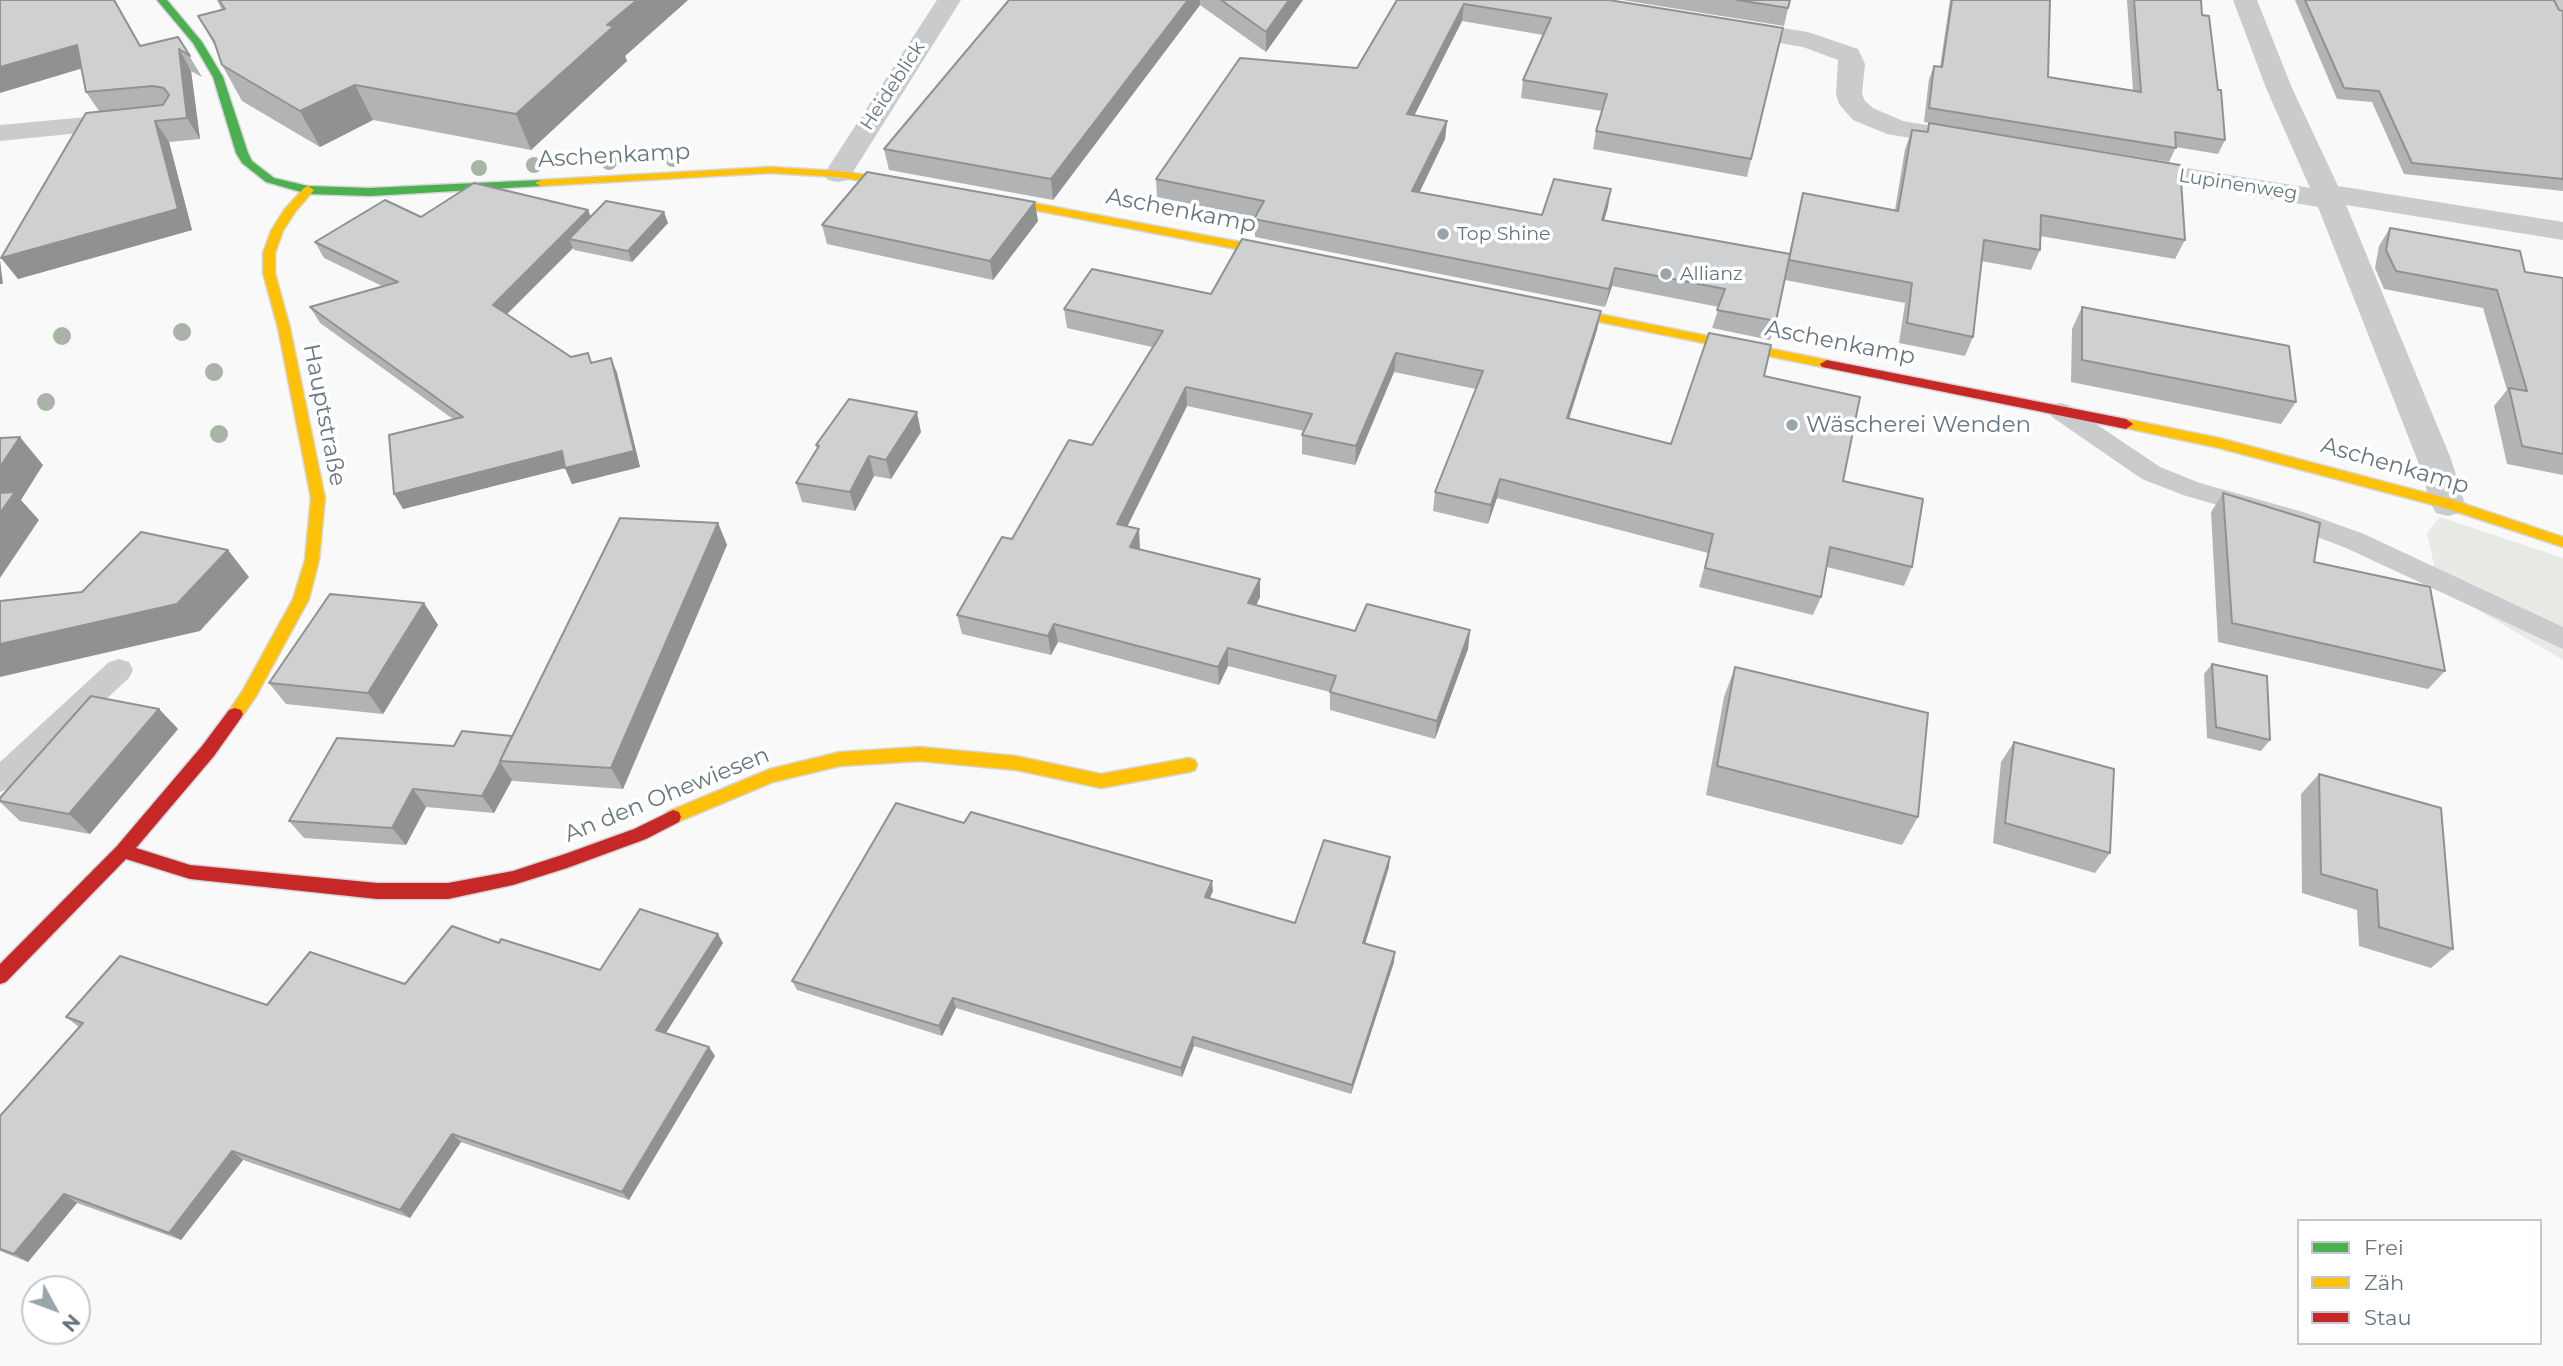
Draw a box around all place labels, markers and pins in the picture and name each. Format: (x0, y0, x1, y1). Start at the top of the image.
place label: Top Shine (1457, 223, 1551, 245)
marker: Top Shine (1435, 226, 1451, 242)
place label: Allianz (1680, 263, 1743, 285)
marker: Allianz (1658, 266, 1674, 282)
place label: Wäscherei Wenden (1806, 411, 2031, 439)
marker: Wäscherei Wenden (1784, 417, 1800, 433)

